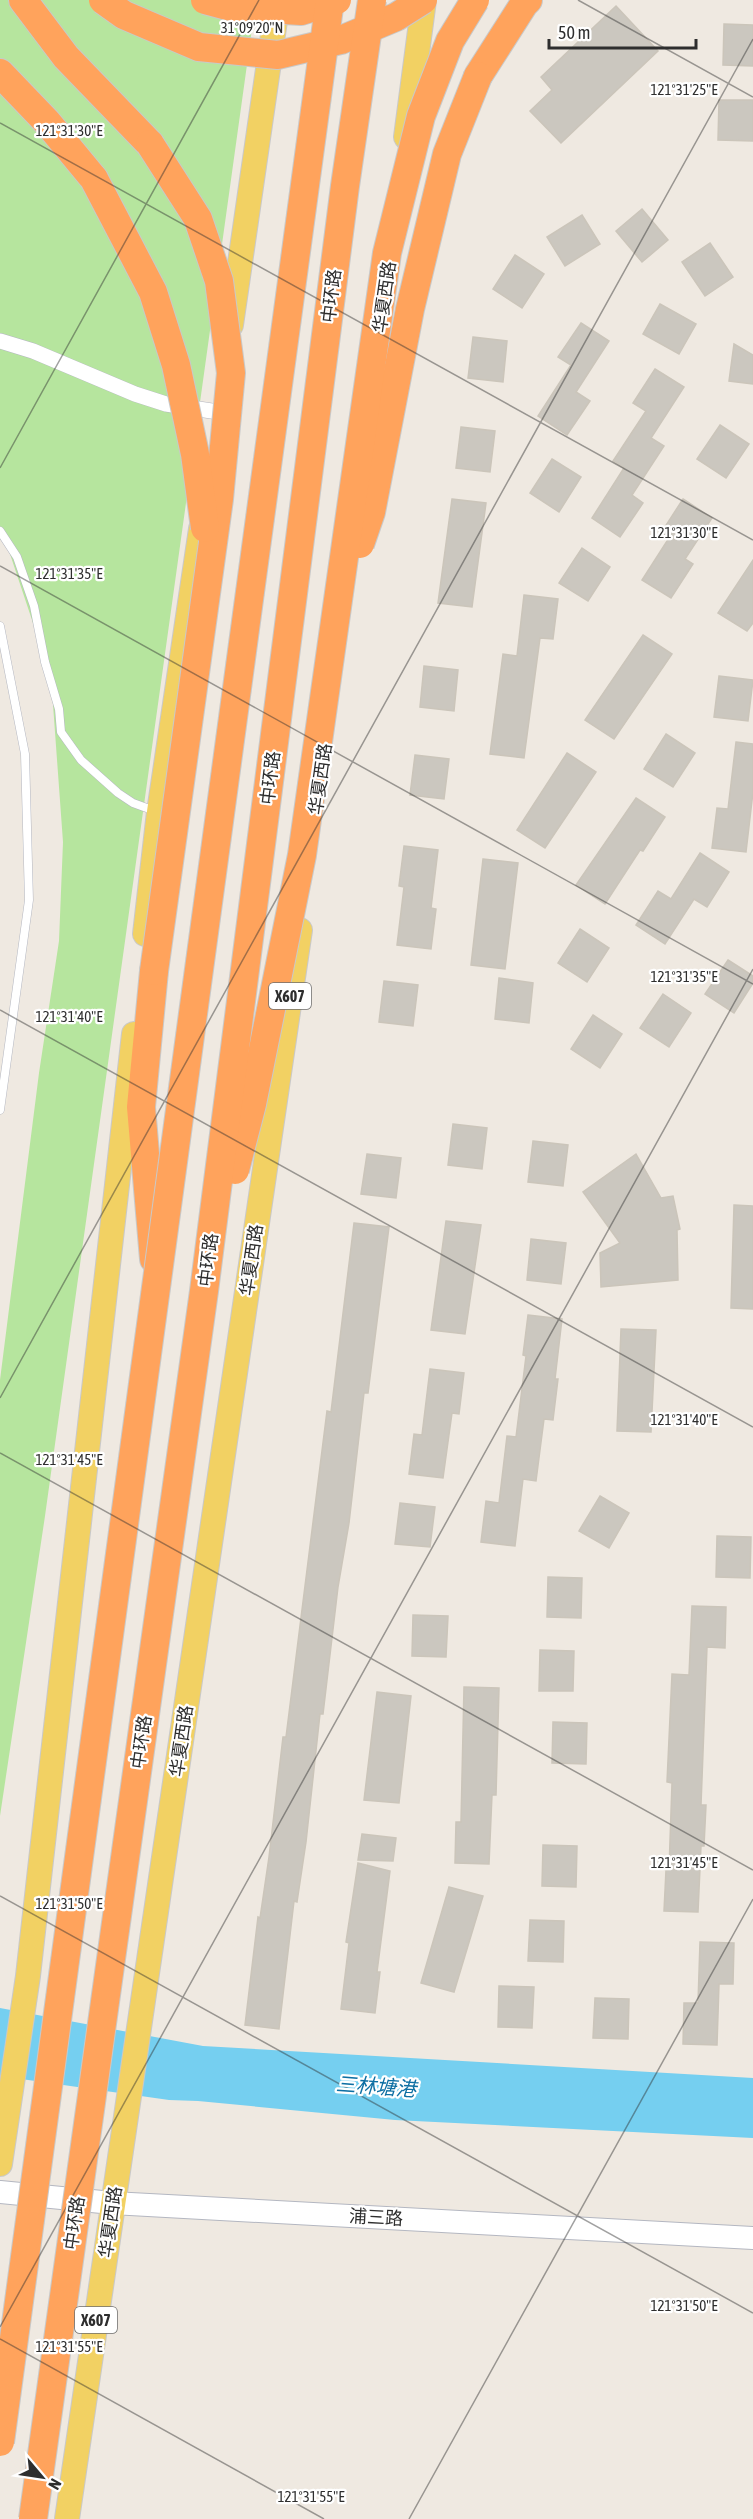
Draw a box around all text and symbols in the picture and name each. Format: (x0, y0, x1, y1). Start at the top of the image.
scale bar (549, 12, 696, 50)
text: 31°09'20"N (221, 19, 283, 36)
text: 50 m (558, 22, 590, 43)
text: 121°31'25"E (650, 81, 718, 98)
text: 121°31'30"E (35, 122, 103, 139)
street label: 华夏西路 (369, 260, 399, 334)
street label: 中环路 (317, 268, 345, 324)
text: 121°31'30"E (650, 524, 718, 541)
text: 121°31'35"E (35, 565, 103, 582)
street label: 华夏西路 (305, 742, 335, 816)
street label: 中环路 (256, 750, 284, 806)
text: 121°31'35"E (650, 968, 718, 985)
road number: X607 (269, 983, 311, 1009)
text: 121°31'40"E (35, 1008, 103, 1025)
street label: 华夏西路 (236, 1223, 266, 1297)
street label: 中环路 (194, 1232, 222, 1288)
text: 121°31'40"E (650, 1411, 718, 1428)
text: 121°31'45"E (35, 1451, 103, 1468)
street label: 华夏西路 (166, 1704, 196, 1778)
street label: 中环路 (127, 1714, 155, 1770)
text: 121°31'45"E (650, 1854, 718, 1871)
text: 121°31'50"E (35, 1895, 103, 1912)
water label: 三林塘港 (335, 2072, 420, 2100)
street label: 华夏西路 (95, 2185, 125, 2259)
street label: 中环路 (60, 2195, 88, 2251)
street label: 浦三路 (348, 2205, 404, 2229)
text: 121°31'50"E (650, 2297, 718, 2314)
road number: X607 (75, 2307, 117, 2333)
text: 121°31'55"E (35, 2338, 103, 2355)
north arrow (12, 2447, 72, 2507)
text: N (45, 2476, 65, 2493)
text: 121°31'55"E (277, 2488, 345, 2505)

